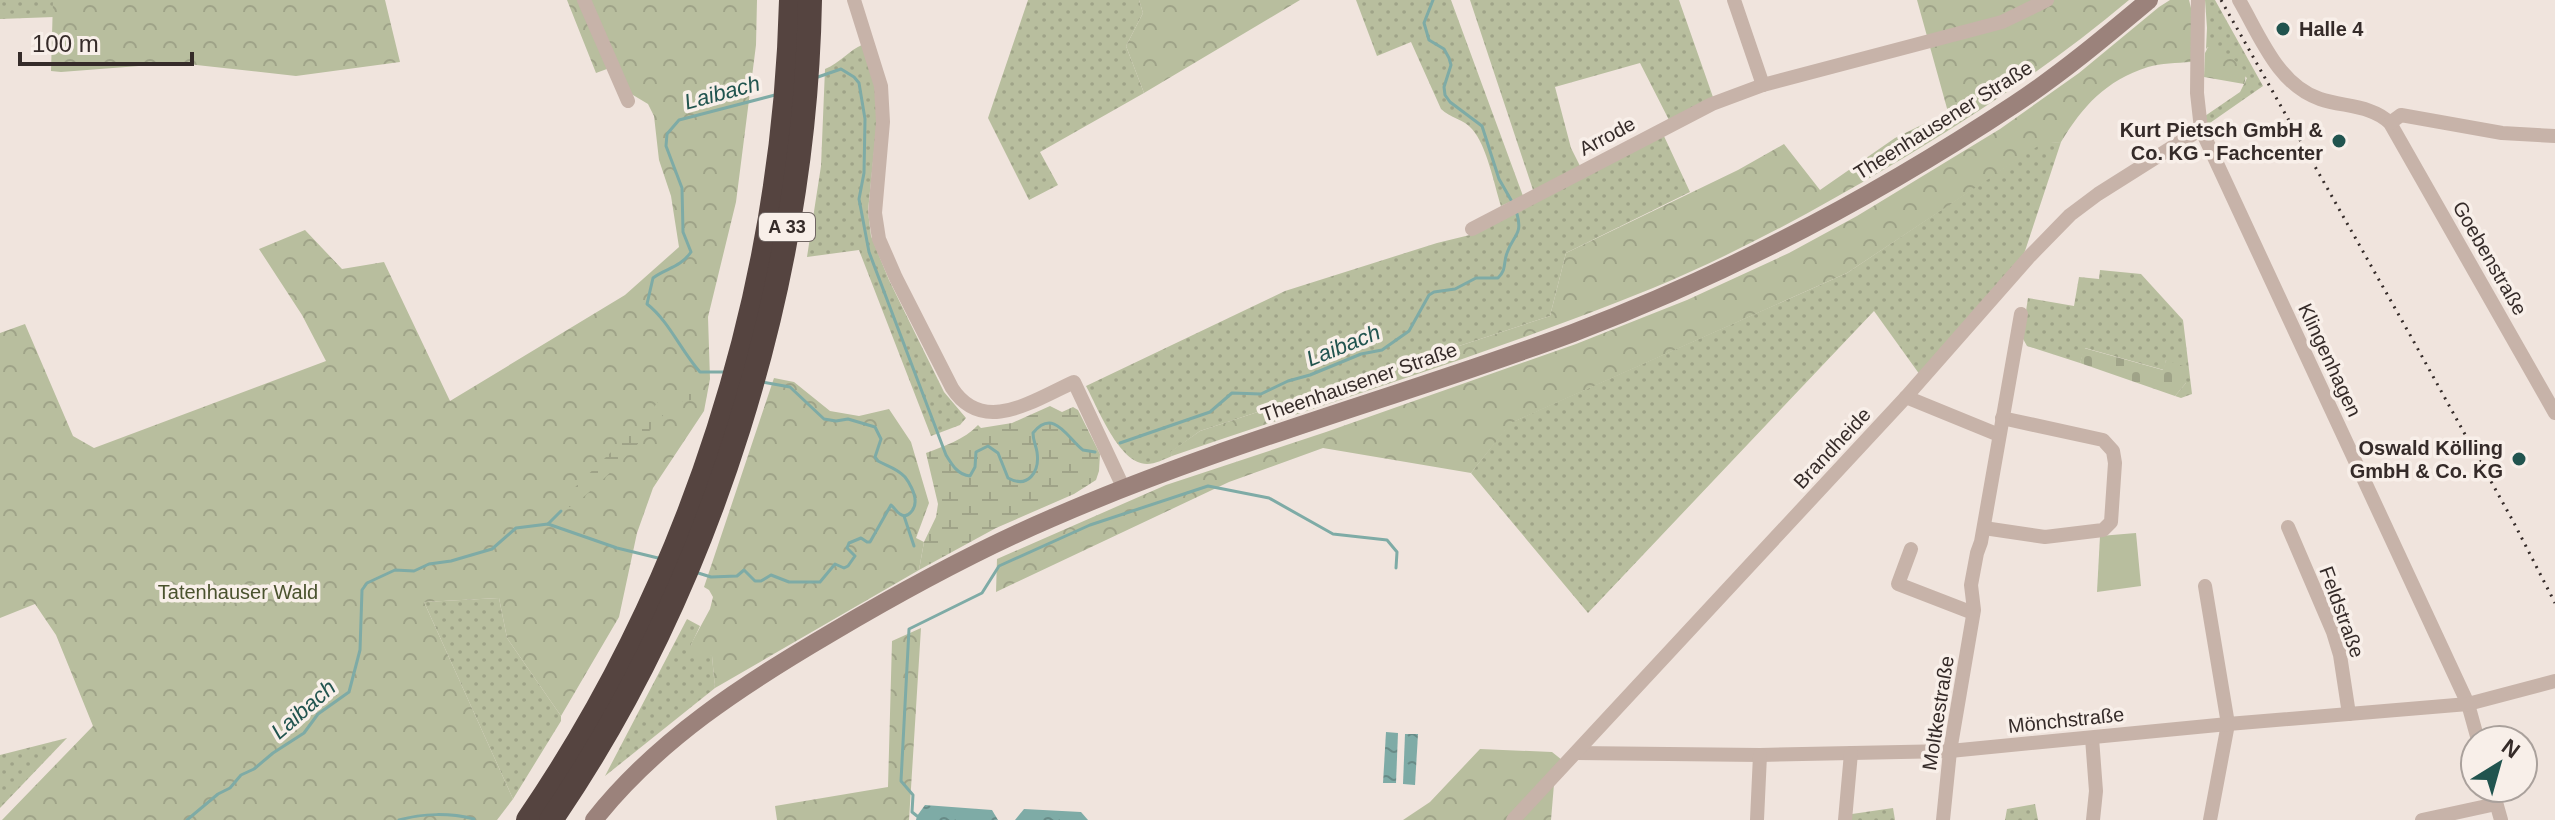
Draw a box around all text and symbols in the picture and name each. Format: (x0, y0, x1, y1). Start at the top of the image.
scale bar (20, 16, 192, 66)
place label: Halle 4 (2299, 18, 2364, 40)
marker: Halle 4 (2274, 20, 2292, 38)
text: 100 m (32, 30, 99, 57)
street label: Theenhausener Straße (1850, 56, 2036, 184)
water label: Laibach (682, 70, 763, 115)
street label: Arrode (1575, 112, 1639, 160)
place label: Kurt Pietsch GmbH & Co. KG - Fachcenter (2120, 119, 2323, 164)
marker: Kurt Pietsch GmbH & Co. KG - Fachcenter (2330, 132, 2348, 150)
street label: Goebenstraße (2449, 197, 2531, 319)
road number: A 33 (759, 213, 815, 241)
street label: Klingenhagen (2294, 300, 2366, 420)
water label: Laibach (1303, 319, 1384, 371)
street label: Theenhausener Straße (1258, 338, 1460, 426)
street label: Brandheide (1789, 403, 1875, 493)
place label: Oswald Kölling GmbH & Co. KG (2350, 437, 2503, 482)
marker: Oswald Kölling GmbH & Co. KG (2510, 450, 2528, 468)
street label: Feldstraße (2315, 563, 2369, 661)
park label: Tatenhauser Wald (158, 581, 318, 603)
street label: Moltkestraße (1918, 654, 1958, 772)
water label: Laibach (266, 675, 341, 744)
street label: Mönchstraße (2007, 703, 2125, 737)
north arrow (2459, 724, 2539, 804)
text: N (2497, 734, 2525, 763)

